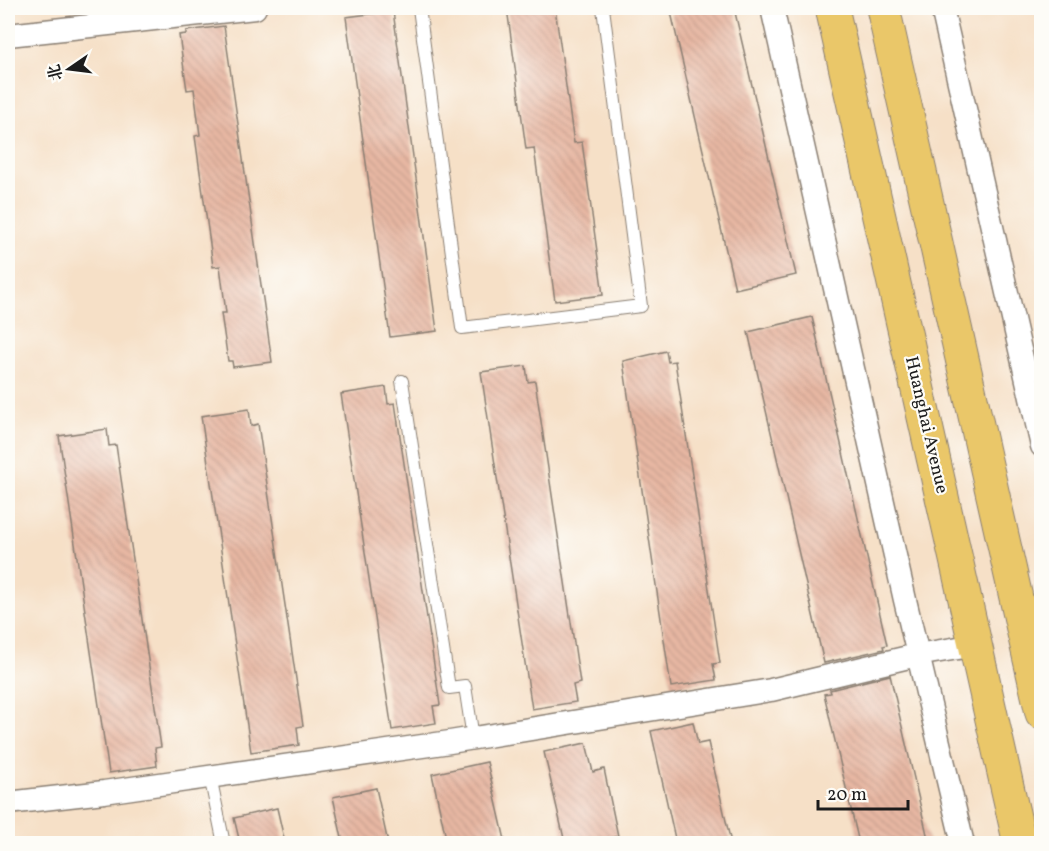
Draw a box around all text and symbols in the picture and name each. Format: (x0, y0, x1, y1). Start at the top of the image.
north arrow (39, 39, 99, 99)
text: 北 (44, 62, 69, 83)
street label: Huanghai Avenue (898, 354, 954, 496)
scale bar (818, 773, 908, 811)
text: 20 m (827, 783, 867, 808)

